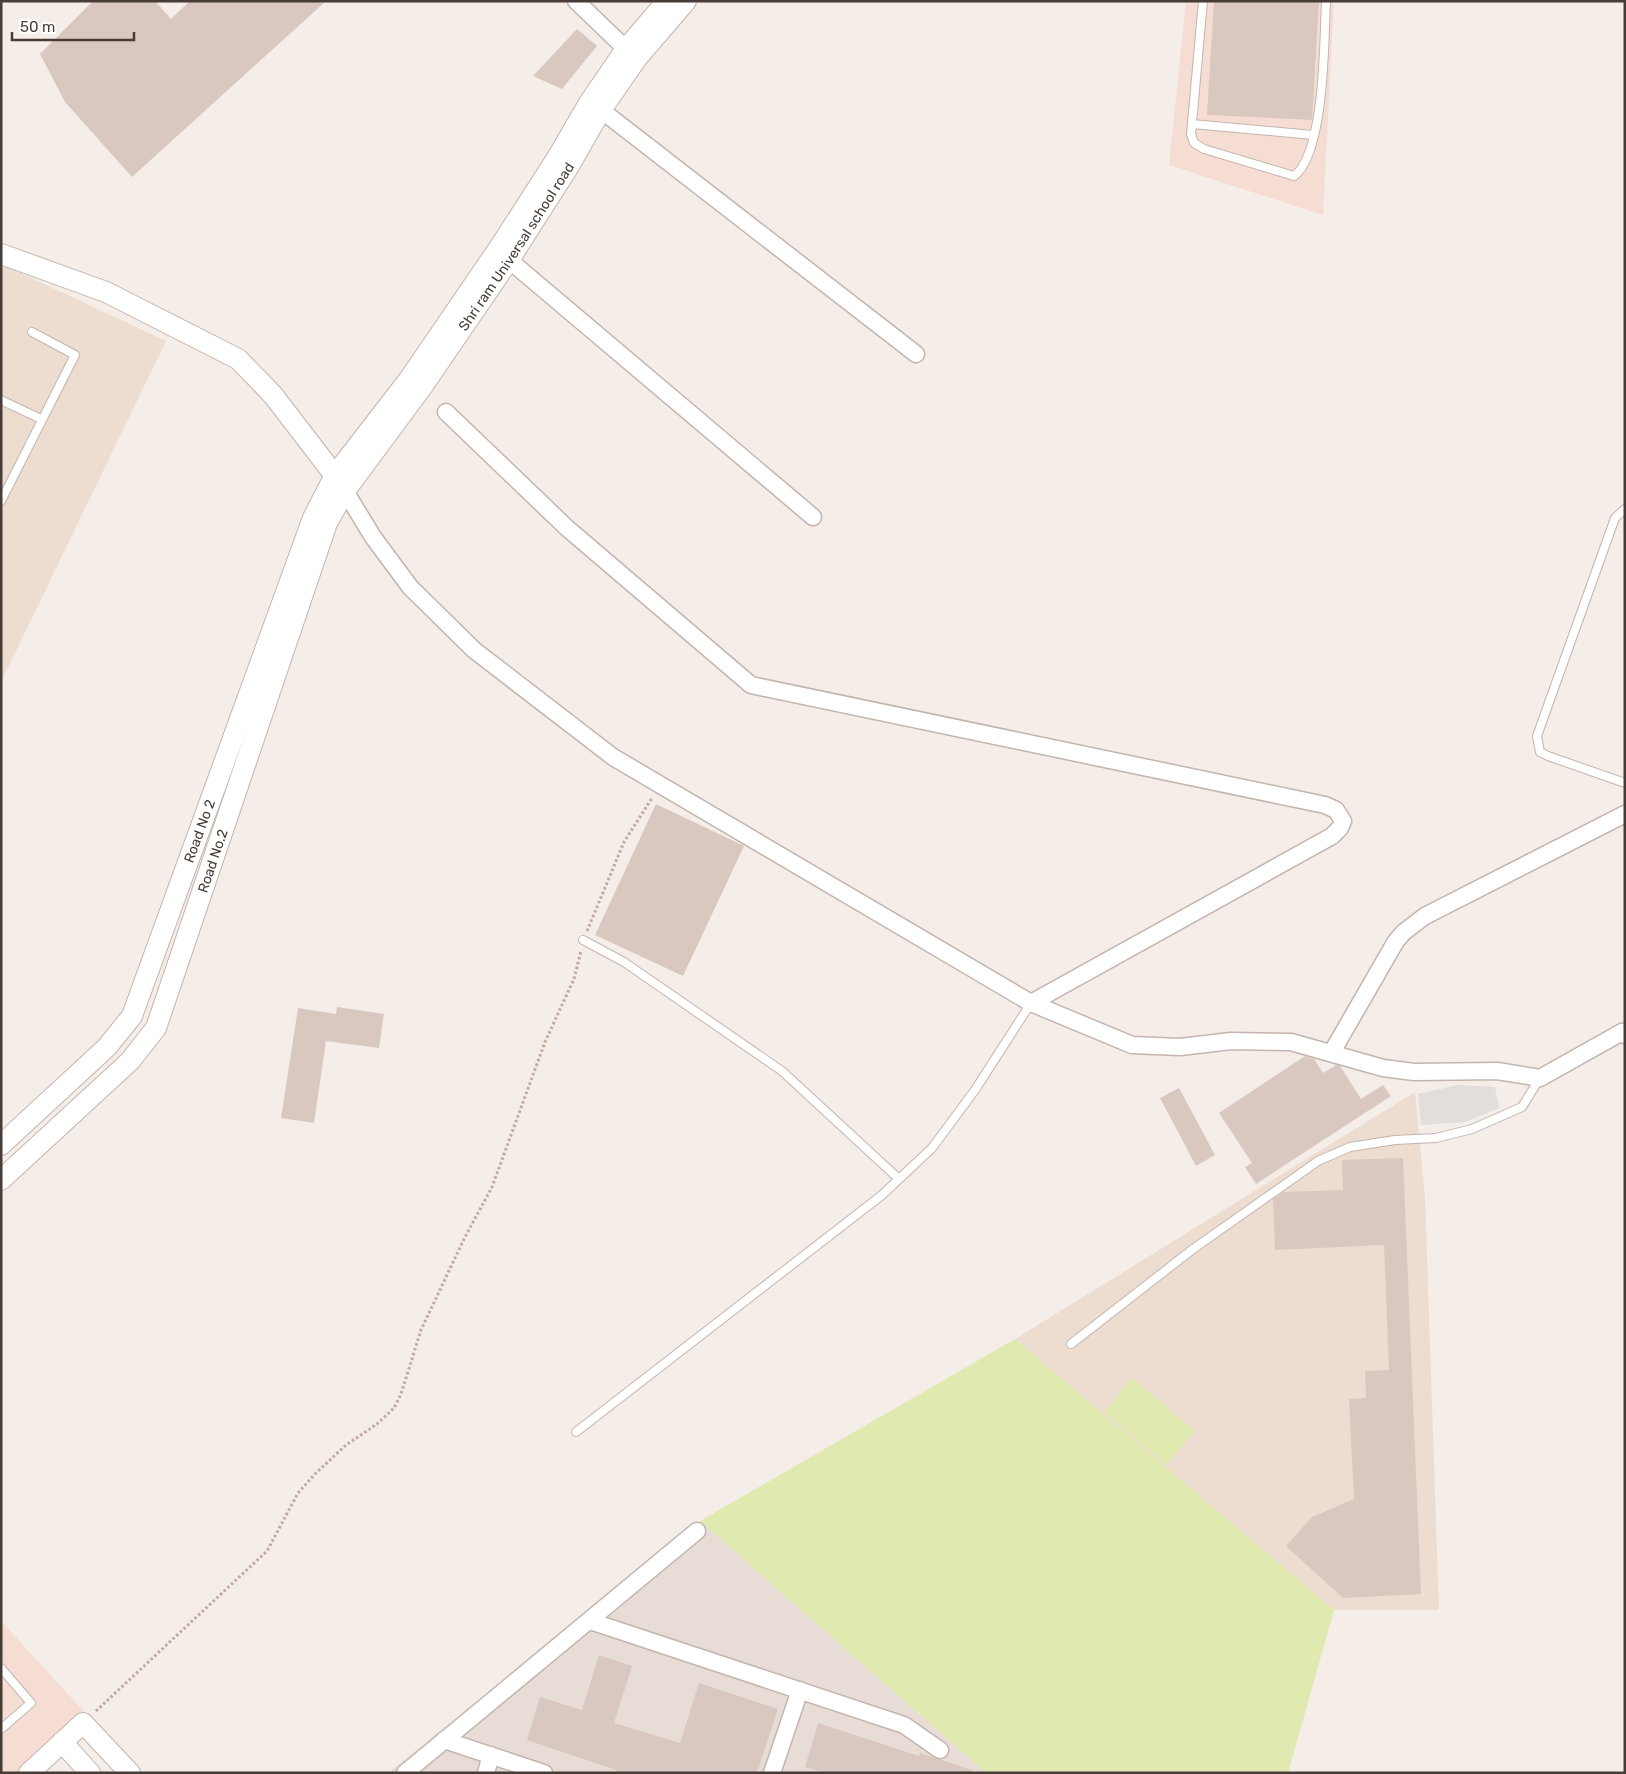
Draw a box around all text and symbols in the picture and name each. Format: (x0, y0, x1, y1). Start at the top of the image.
scale bar (12, 10, 135, 42)
text: 50 m (20, 18, 55, 36)
street label: Shri ram Universal school road (455, 159, 578, 334)
street label: Road No 2 (180, 797, 219, 865)
street label: Road No.2 (194, 827, 232, 895)

